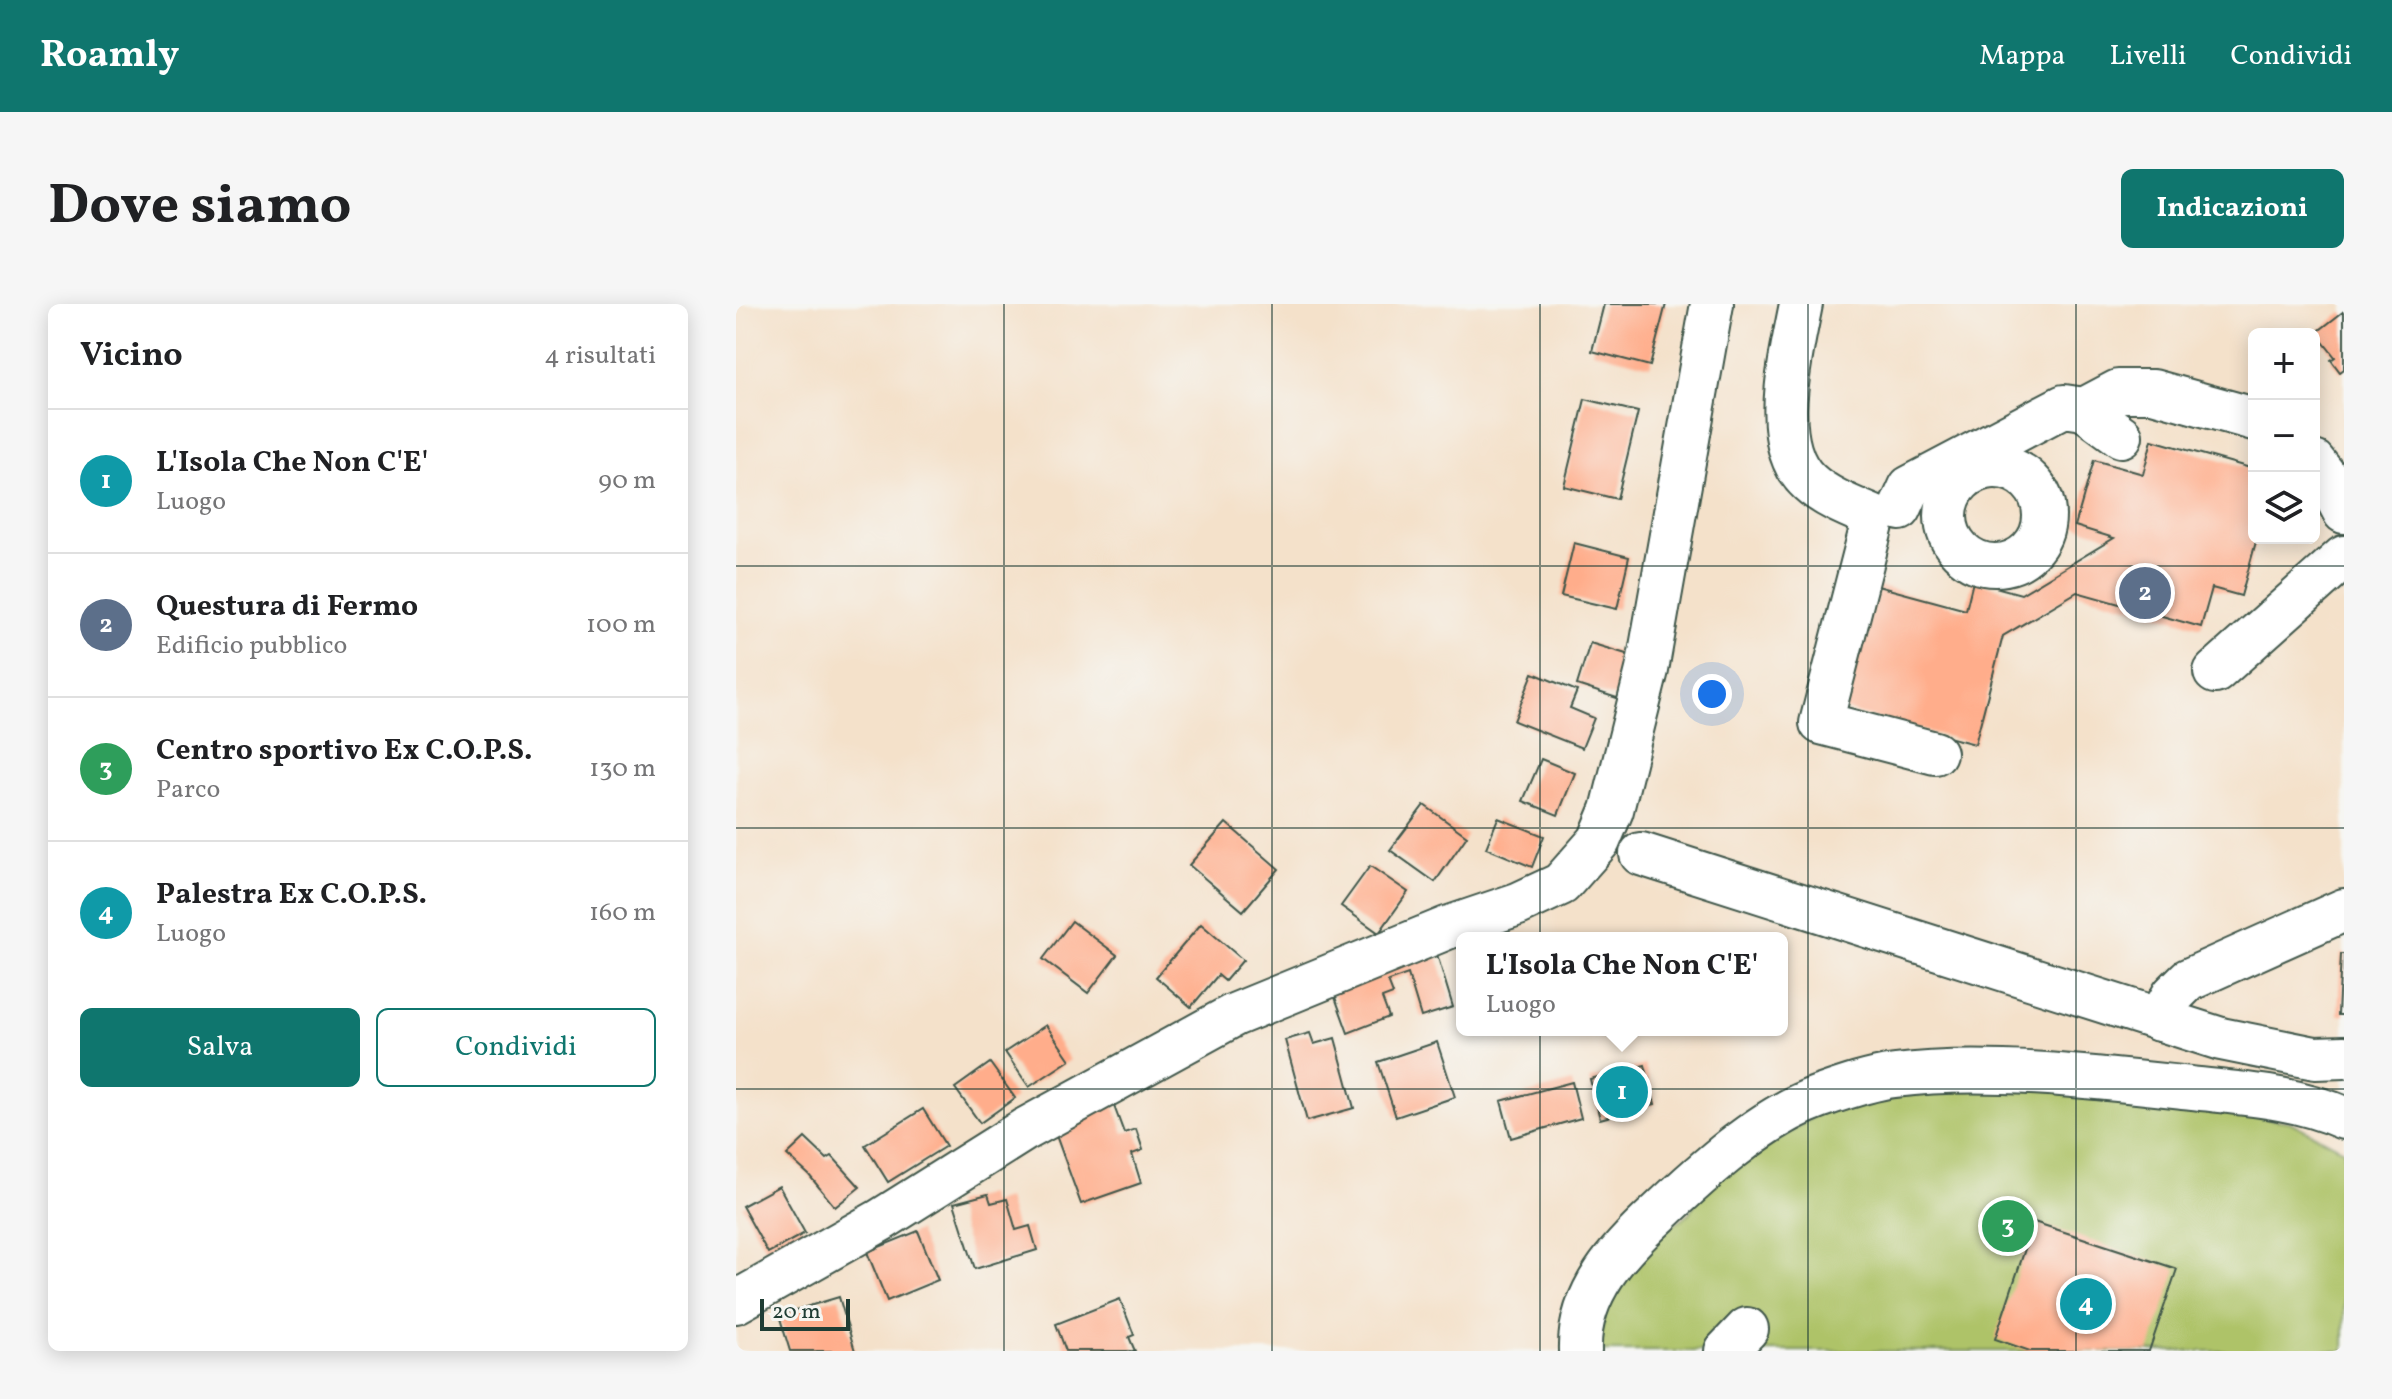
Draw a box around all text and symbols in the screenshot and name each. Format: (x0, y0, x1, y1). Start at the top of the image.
text: Roamly (40, 30, 179, 83)
text: Mappa (1979, 37, 2065, 76)
text: Livelli (2109, 37, 2186, 76)
text: Condividi (2230, 37, 2352, 76)
text: Dove siamo (48, 169, 351, 247)
button: Indicazioni (2121, 169, 2344, 248)
map controls (2248, 328, 2320, 544)
button: + (2248, 328, 2320, 400)
text: Vicino (80, 333, 183, 380)
text: 4 risultati (544, 338, 656, 374)
button: − (2248, 400, 2320, 472)
text: L'Isola Che Non C'E' (156, 442, 428, 484)
text: 1 (101, 463, 111, 499)
text: 90 m (598, 463, 656, 499)
button: layers (2248, 472, 2320, 544)
text: Luogo (156, 484, 226, 520)
pin: 2 (2119, 563, 2171, 623)
text: Questura di Fermo (156, 586, 418, 628)
text: 2 (99, 607, 113, 643)
text: 100 m (586, 607, 656, 643)
text: Edificio pubblico (156, 628, 347, 664)
your location (1692, 674, 1732, 714)
text: Centro sportivo Ex C.O.P.S. (156, 730, 532, 772)
text: 3 (99, 751, 113, 787)
text: 130 m (589, 751, 656, 787)
text: Parco (156, 772, 220, 808)
text: Palestra Ex C.O.P.S. (156, 874, 427, 916)
text: 4 (98, 895, 114, 931)
text: 160 m (589, 895, 656, 931)
text: Luogo (156, 916, 226, 952)
popup (1456, 932, 1788, 1036)
text: L'Isola Che Non C'E' (1486, 945, 1758, 987)
text: Luogo (1486, 987, 1556, 1023)
button: Salva (80, 1008, 360, 1087)
button: Condividi (376, 1008, 656, 1087)
pin: 1 (1596, 1062, 1648, 1122)
pin: 3 (1982, 1196, 2034, 1256)
pin: 4 (2060, 1274, 2112, 1334)
scale bar (760, 1295, 850, 1331)
text: 20 m (772, 1297, 821, 1328)

